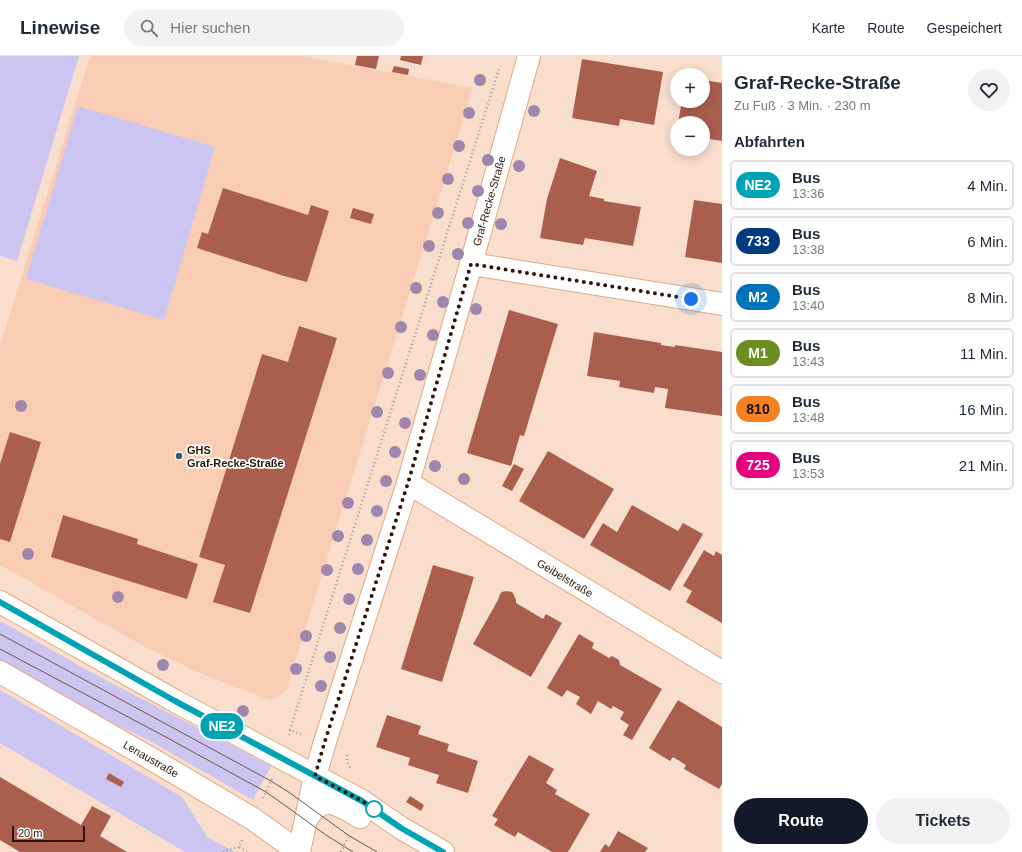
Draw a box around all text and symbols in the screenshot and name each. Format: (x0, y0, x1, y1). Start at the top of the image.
search box (124, 10, 404, 46)
text: Linewise (20, 17, 100, 38)
icon: search (138, 17, 160, 39)
text: Hier suchen (170, 19, 250, 36)
text: Karte (812, 20, 845, 36)
text: Route (867, 20, 905, 36)
text: Gespeichert (927, 20, 1002, 36)
map controls (670, 68, 710, 156)
button: + (670, 68, 710, 108)
button: heart (968, 69, 1010, 111)
text: Graf-Recke-Straße (734, 72, 901, 93)
text: Zu Fuß · 3 Min. · 230 m (734, 98, 871, 113)
button: − (670, 116, 710, 156)
text: Abfahrten (734, 133, 805, 150)
street label: Graf-Recke-Straße (470, 155, 508, 247)
text: Bus (792, 169, 820, 186)
text: NE2 (744, 177, 772, 193)
text: 4 Min. (967, 177, 1008, 194)
text: 13:36 (792, 186, 825, 201)
text: Bus (792, 225, 820, 242)
text: 733 (746, 233, 770, 249)
text: 6 Min. (967, 233, 1008, 250)
text: 13:38 (792, 242, 825, 257)
text: Bus (792, 281, 820, 298)
your location (681, 289, 701, 309)
text: M2 (748, 289, 768, 305)
text: 8 Min. (967, 289, 1008, 306)
text: 13:40 (792, 298, 825, 313)
text: Bus (792, 337, 820, 354)
text: M1 (748, 345, 768, 361)
text: 11 Min. (960, 345, 1008, 362)
text: 13:43 (792, 354, 825, 369)
text: Bus (792, 393, 820, 410)
text: 810 (746, 401, 770, 417)
text: 16 Min. (959, 401, 1008, 418)
text: 13:48 (792, 410, 825, 425)
place label: GHS Graf-Recke-Straße (187, 444, 284, 469)
text: Bus (792, 449, 820, 466)
marker: GHS Graf-Recke-Straße (174, 451, 184, 461)
text: 725 (746, 457, 770, 473)
text: 21 Min. (959, 457, 1008, 474)
text: 13:53 (792, 466, 825, 481)
street label: Geibelstraße (535, 557, 595, 599)
line badge: NE2 (199, 713, 245, 739)
text: NE2 (208, 718, 236, 734)
street label: Lenaustraße (121, 738, 181, 780)
button: Route (734, 798, 868, 844)
button: Tickets (876, 798, 1010, 844)
unlabelled marker (365, 800, 383, 818)
scale bar (12, 824, 85, 843)
text: 20 m (18, 827, 42, 839)

